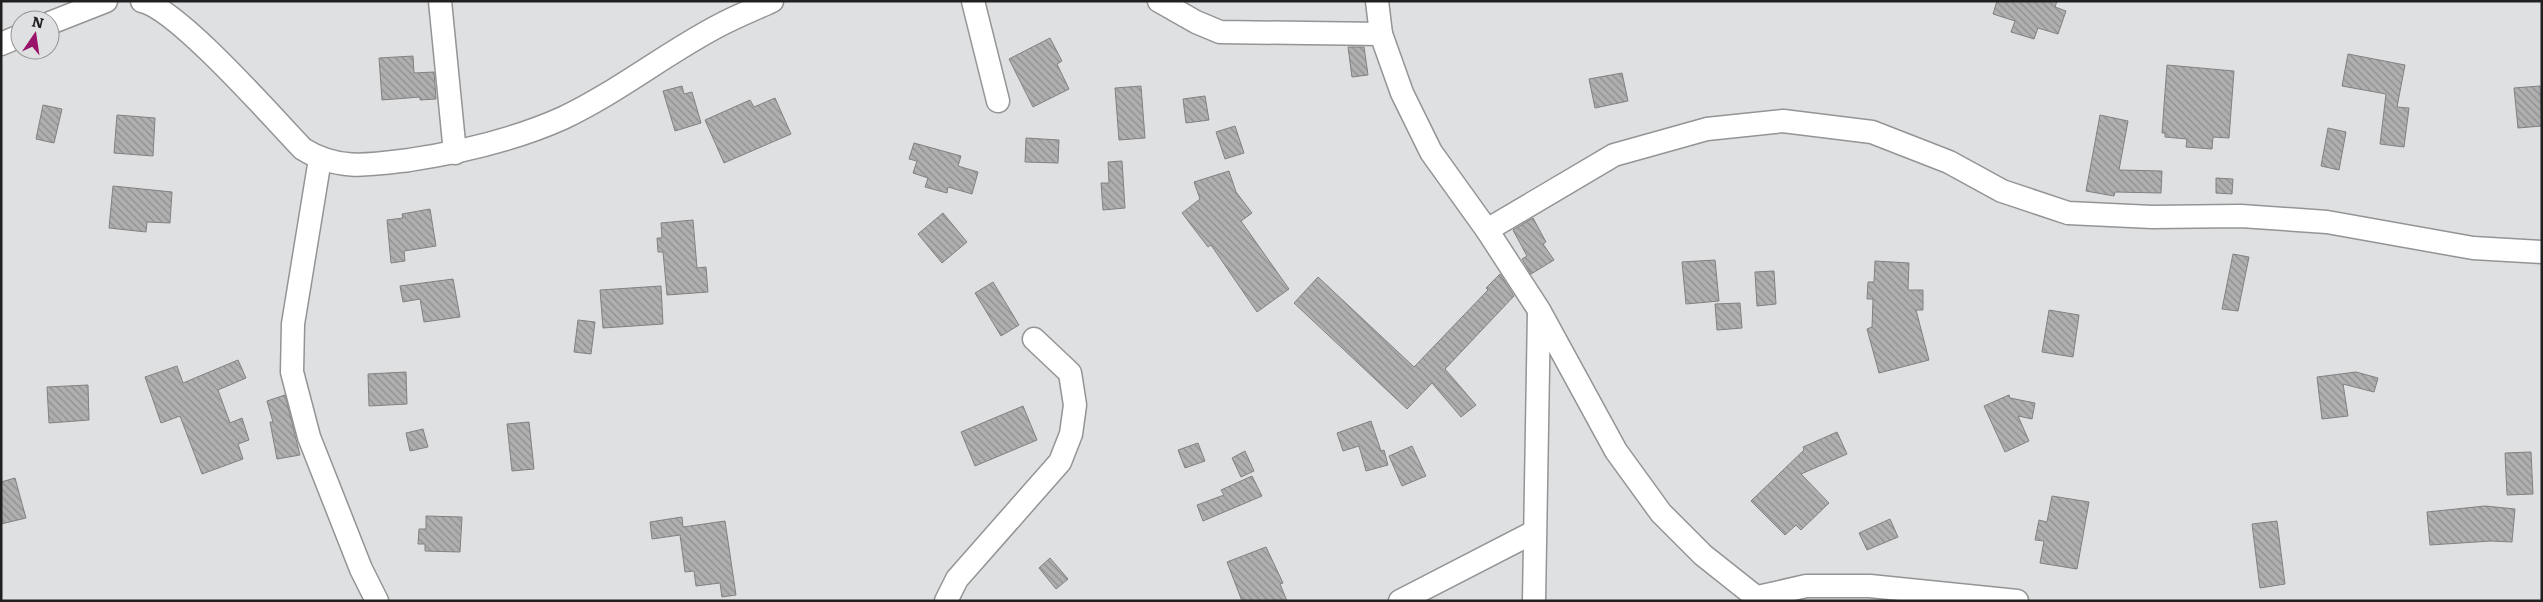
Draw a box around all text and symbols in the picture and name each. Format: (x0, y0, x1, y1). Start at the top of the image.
north arrow (10, 10, 60, 60)
text: N (30, 10, 46, 32)

